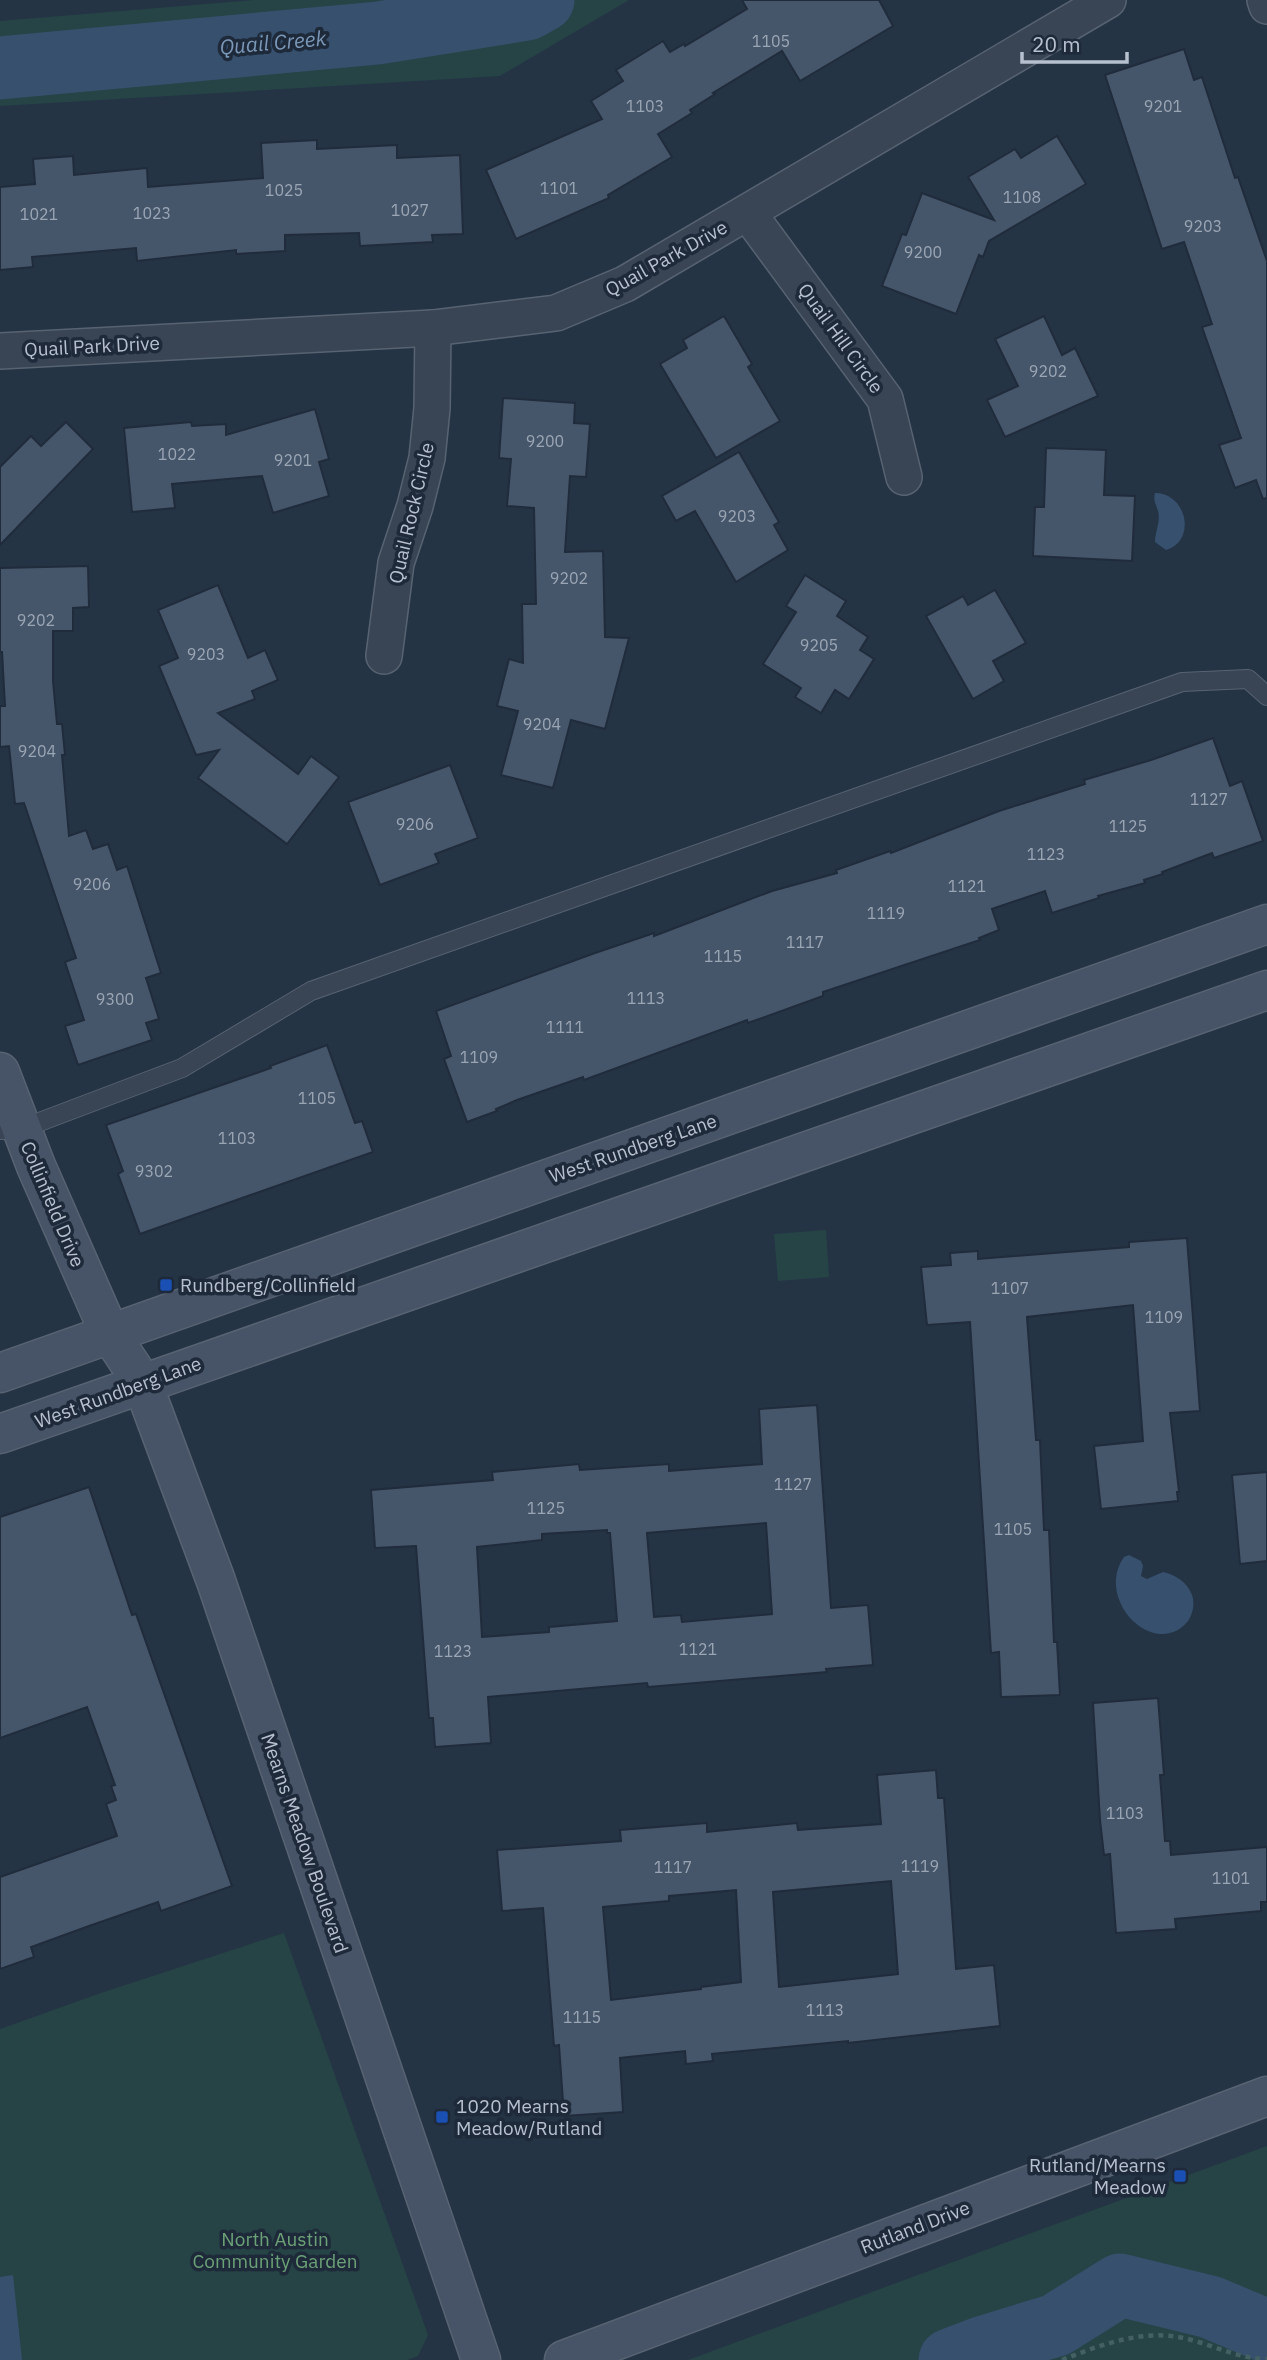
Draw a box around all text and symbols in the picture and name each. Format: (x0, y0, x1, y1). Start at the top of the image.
scale bar (1022, 21, 1127, 65)
water label: Quail Creek (218, 23, 328, 61)
text: 20 m (1032, 30, 1081, 58)
house number: 1105 (752, 31, 790, 51)
house number: 1103 (626, 96, 664, 116)
house number: 9201 (1144, 96, 1182, 116)
house number: 1101 (540, 178, 578, 198)
house number: 1025 (265, 180, 303, 200)
house number: 1108 (1003, 187, 1041, 207)
house number: 1027 (391, 200, 429, 220)
house number: 1023 (133, 203, 171, 223)
house number: 1021 (20, 204, 58, 224)
street label: Quail Park Drive (601, 215, 731, 301)
house number: 9203 (1184, 216, 1222, 236)
house number: 9200 (904, 242, 942, 262)
street label: Quail Hill Circle (793, 278, 889, 398)
street label: Quail Park Drive (24, 330, 160, 362)
house number: 9202 (1029, 361, 1067, 381)
house number: 9200 (526, 431, 564, 451)
street label: Quail Rock Circle (383, 440, 439, 586)
house number: 1022 (158, 444, 196, 464)
house number: 9201 (274, 450, 312, 470)
house number: 9203 (718, 506, 756, 526)
house number: 9202 (550, 568, 588, 588)
house number: 9202 (17, 610, 55, 630)
house number: 9205 (800, 635, 838, 655)
house number: 9203 (187, 644, 225, 664)
house number: 9204 (523, 714, 561, 734)
house number: 9204 (18, 741, 56, 761)
house number: 1127 (1190, 789, 1228, 809)
house number: 9206 (396, 814, 434, 834)
house number: 1125 (1109, 816, 1147, 836)
house number: 1123 (1027, 844, 1065, 864)
house number: 9206 (73, 874, 111, 894)
house number: 1121 (948, 876, 986, 896)
house number: 1119 (867, 903, 905, 923)
house number: 1117 (786, 932, 824, 952)
house number: 1115 (704, 946, 742, 966)
house number: 1113 (627, 988, 665, 1008)
house number: 9300 (96, 989, 134, 1009)
house number: 1111 (546, 1017, 584, 1037)
house number: 1109 (460, 1047, 498, 1067)
house number: 1105 (298, 1088, 336, 1108)
street label: West Rundberg Lane (546, 1108, 720, 1188)
house number: 1103 (218, 1128, 256, 1148)
street label: Collinfield Drive (16, 1138, 90, 1270)
house number: 9302 (135, 1161, 173, 1181)
place label: Rundberg/Collinfield (180, 1273, 356, 1297)
marker: Rundberg/Collinfield (158, 1277, 174, 1293)
house number: 1107 (991, 1278, 1029, 1298)
house number: 1109 (1145, 1307, 1183, 1327)
street label: West Rundberg Lane (31, 1351, 205, 1433)
house number: 1127 (774, 1474, 812, 1494)
house number: 1125 (527, 1498, 565, 1518)
house number: 1105 (994, 1519, 1032, 1539)
house number: 1121 (679, 1639, 717, 1659)
house number: 1123 (434, 1641, 472, 1661)
street label: Mearns Meadow Boulevard (256, 1730, 354, 1956)
house number: 1103 (1106, 1803, 1144, 1823)
house number: 1119 (901, 1856, 939, 1876)
house number: 1117 (654, 1857, 692, 1877)
house number: 1101 (1212, 1868, 1250, 1888)
house number: 1113 (806, 2000, 844, 2020)
house number: 1115 (563, 2007, 601, 2027)
place label: 1020 Mearns Meadow/Rutland (456, 2094, 602, 2140)
marker: 1020 Mearns Meadow/Rutland (434, 2109, 450, 2125)
place label: Rutland/Mearns Meadow (1029, 2153, 1166, 2199)
marker: Rutland/Mearns Meadow (1172, 2168, 1188, 2184)
street label: Rutland Drive (857, 2195, 973, 2259)
park label: North Austin Community Garden (192, 2227, 358, 2273)

